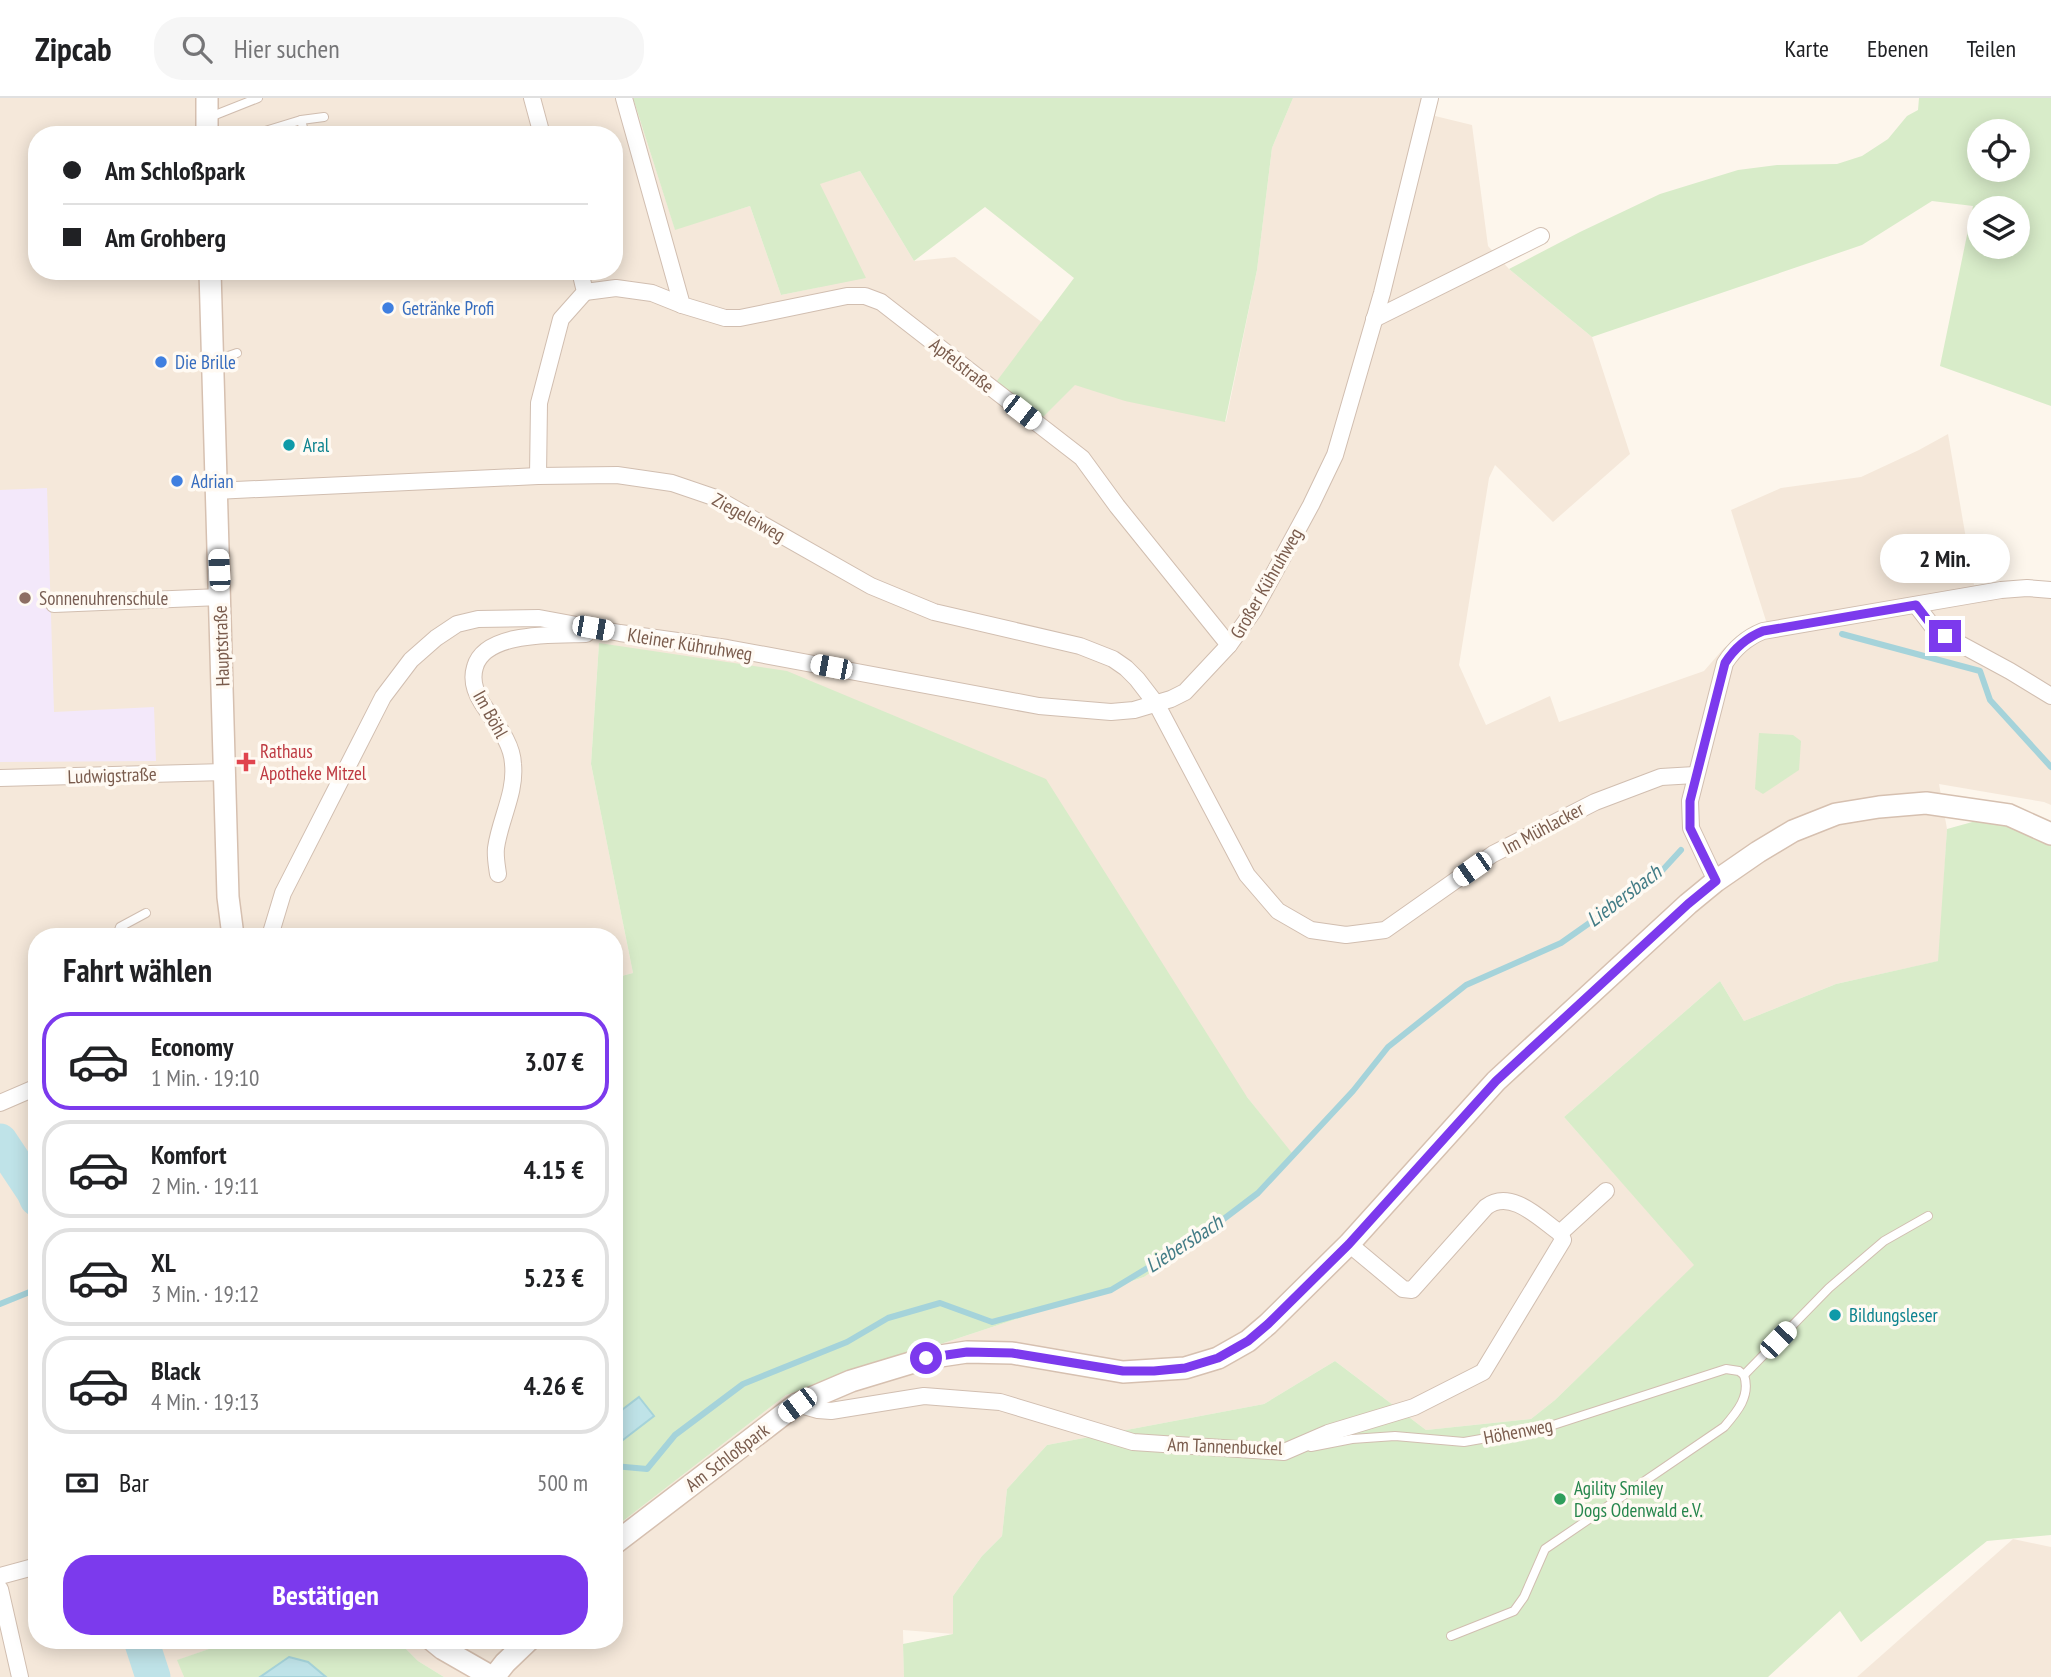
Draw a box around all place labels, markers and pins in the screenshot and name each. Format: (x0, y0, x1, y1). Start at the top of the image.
place label: Getränke Profi (402, 296, 494, 320)
marker: Getränke Profi (380, 300, 396, 316)
place label: Die Brille (175, 350, 236, 374)
marker: Die Brille (153, 354, 169, 370)
place label: Aral (303, 433, 330, 457)
marker: Aral (281, 437, 297, 453)
place label: Adrian (191, 469, 233, 493)
marker: Adrian (169, 473, 185, 489)
place label: Sonnenuhrenschule (39, 586, 168, 610)
marker: Sonnenuhrenschule (17, 590, 33, 606)
place label: Rathaus Apotheke Mitzel (260, 739, 367, 785)
marker: Rathaus Apotheke Mitzel (238, 754, 254, 770)
place label: Bildungsleser (1849, 1303, 1938, 1327)
marker: Bildungsleser (1827, 1307, 1843, 1323)
place label: Agility Smiley Dogs Odenwald e.V. (1574, 1476, 1703, 1522)
marker: Agility Smiley Dogs Odenwald e.V. (1552, 1491, 1568, 1507)

